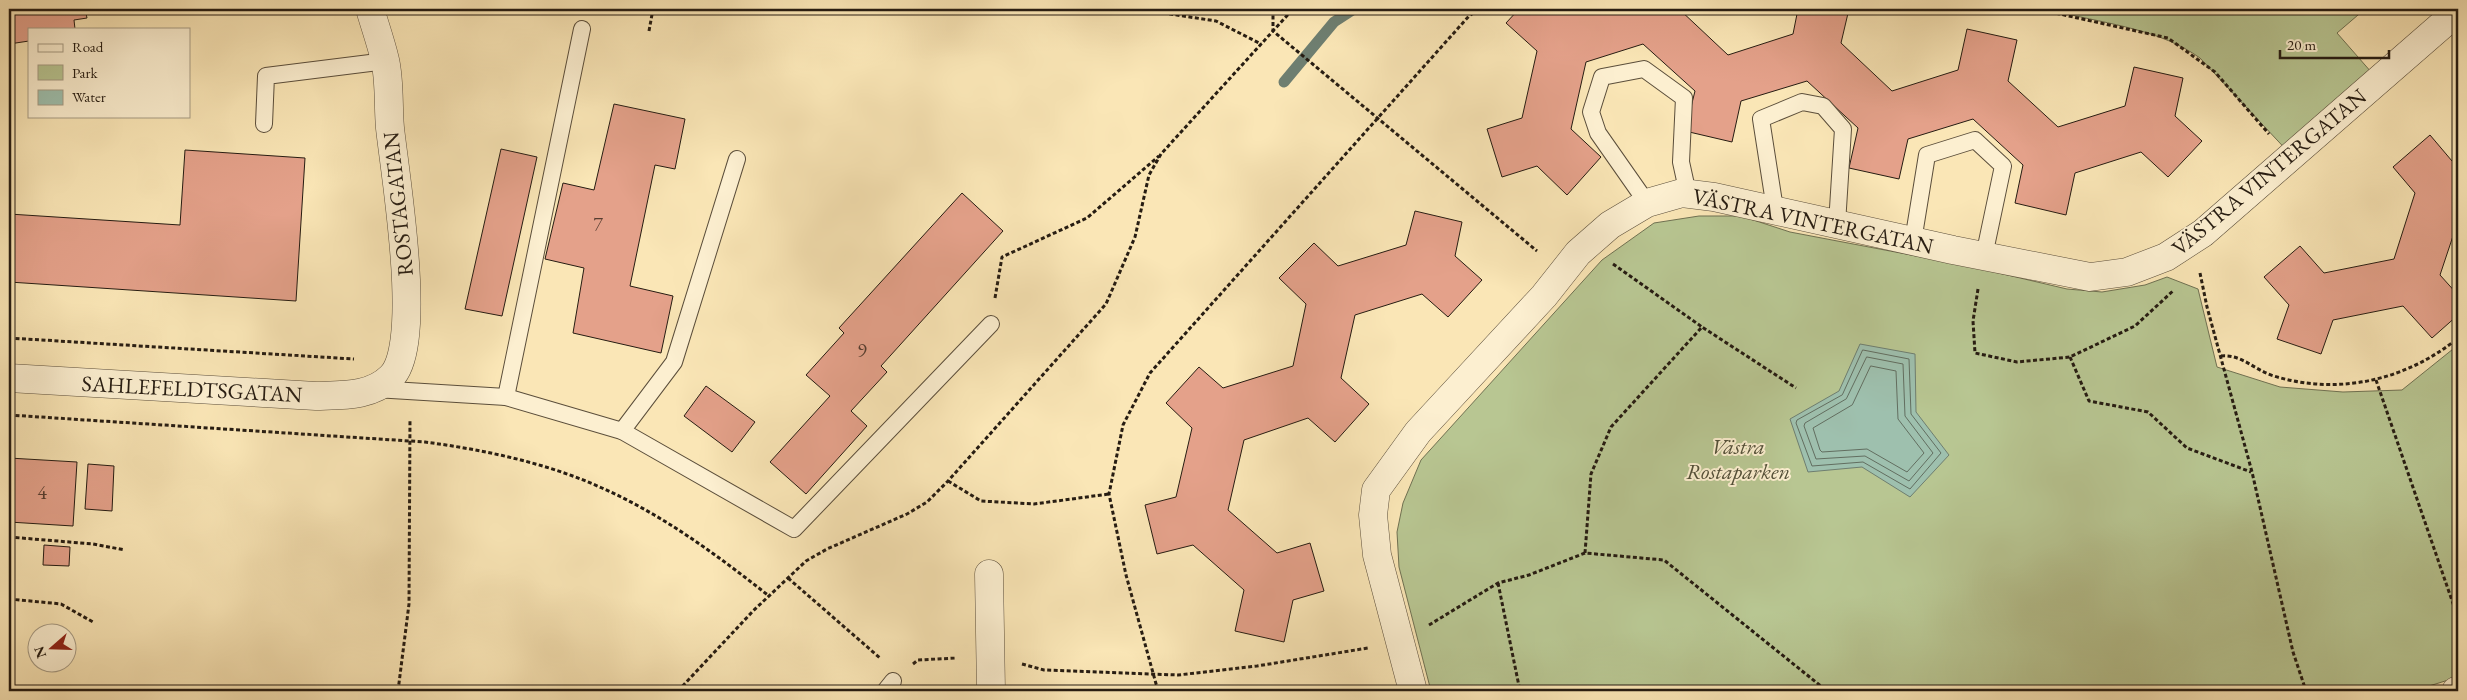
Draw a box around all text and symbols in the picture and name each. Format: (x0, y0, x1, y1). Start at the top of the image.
legend (28, 28, 190, 118)
scale bar (2280, 28, 2388, 60)
text: 20 m (2287, 35, 2316, 54)
text: Road (72, 37, 104, 56)
text: Park (72, 63, 99, 82)
street label: VÄSTRA VINTERGATAN (2166, 82, 2373, 262)
text: Water (72, 87, 106, 106)
street label: ROSTAGATAN (376, 130, 420, 278)
street label: VÄSTRA VINTERGATAN (1690, 181, 1937, 261)
house number: 7 (593, 211, 603, 237)
house number: 9 (857, 337, 867, 363)
street label: SAHLEFELDTSGATAN (81, 369, 304, 409)
park label: Västra Rostaparken (1686, 432, 1790, 486)
house number: 4 (37, 479, 47, 505)
north arrow (28, 622, 78, 672)
text: N (29, 643, 50, 661)

